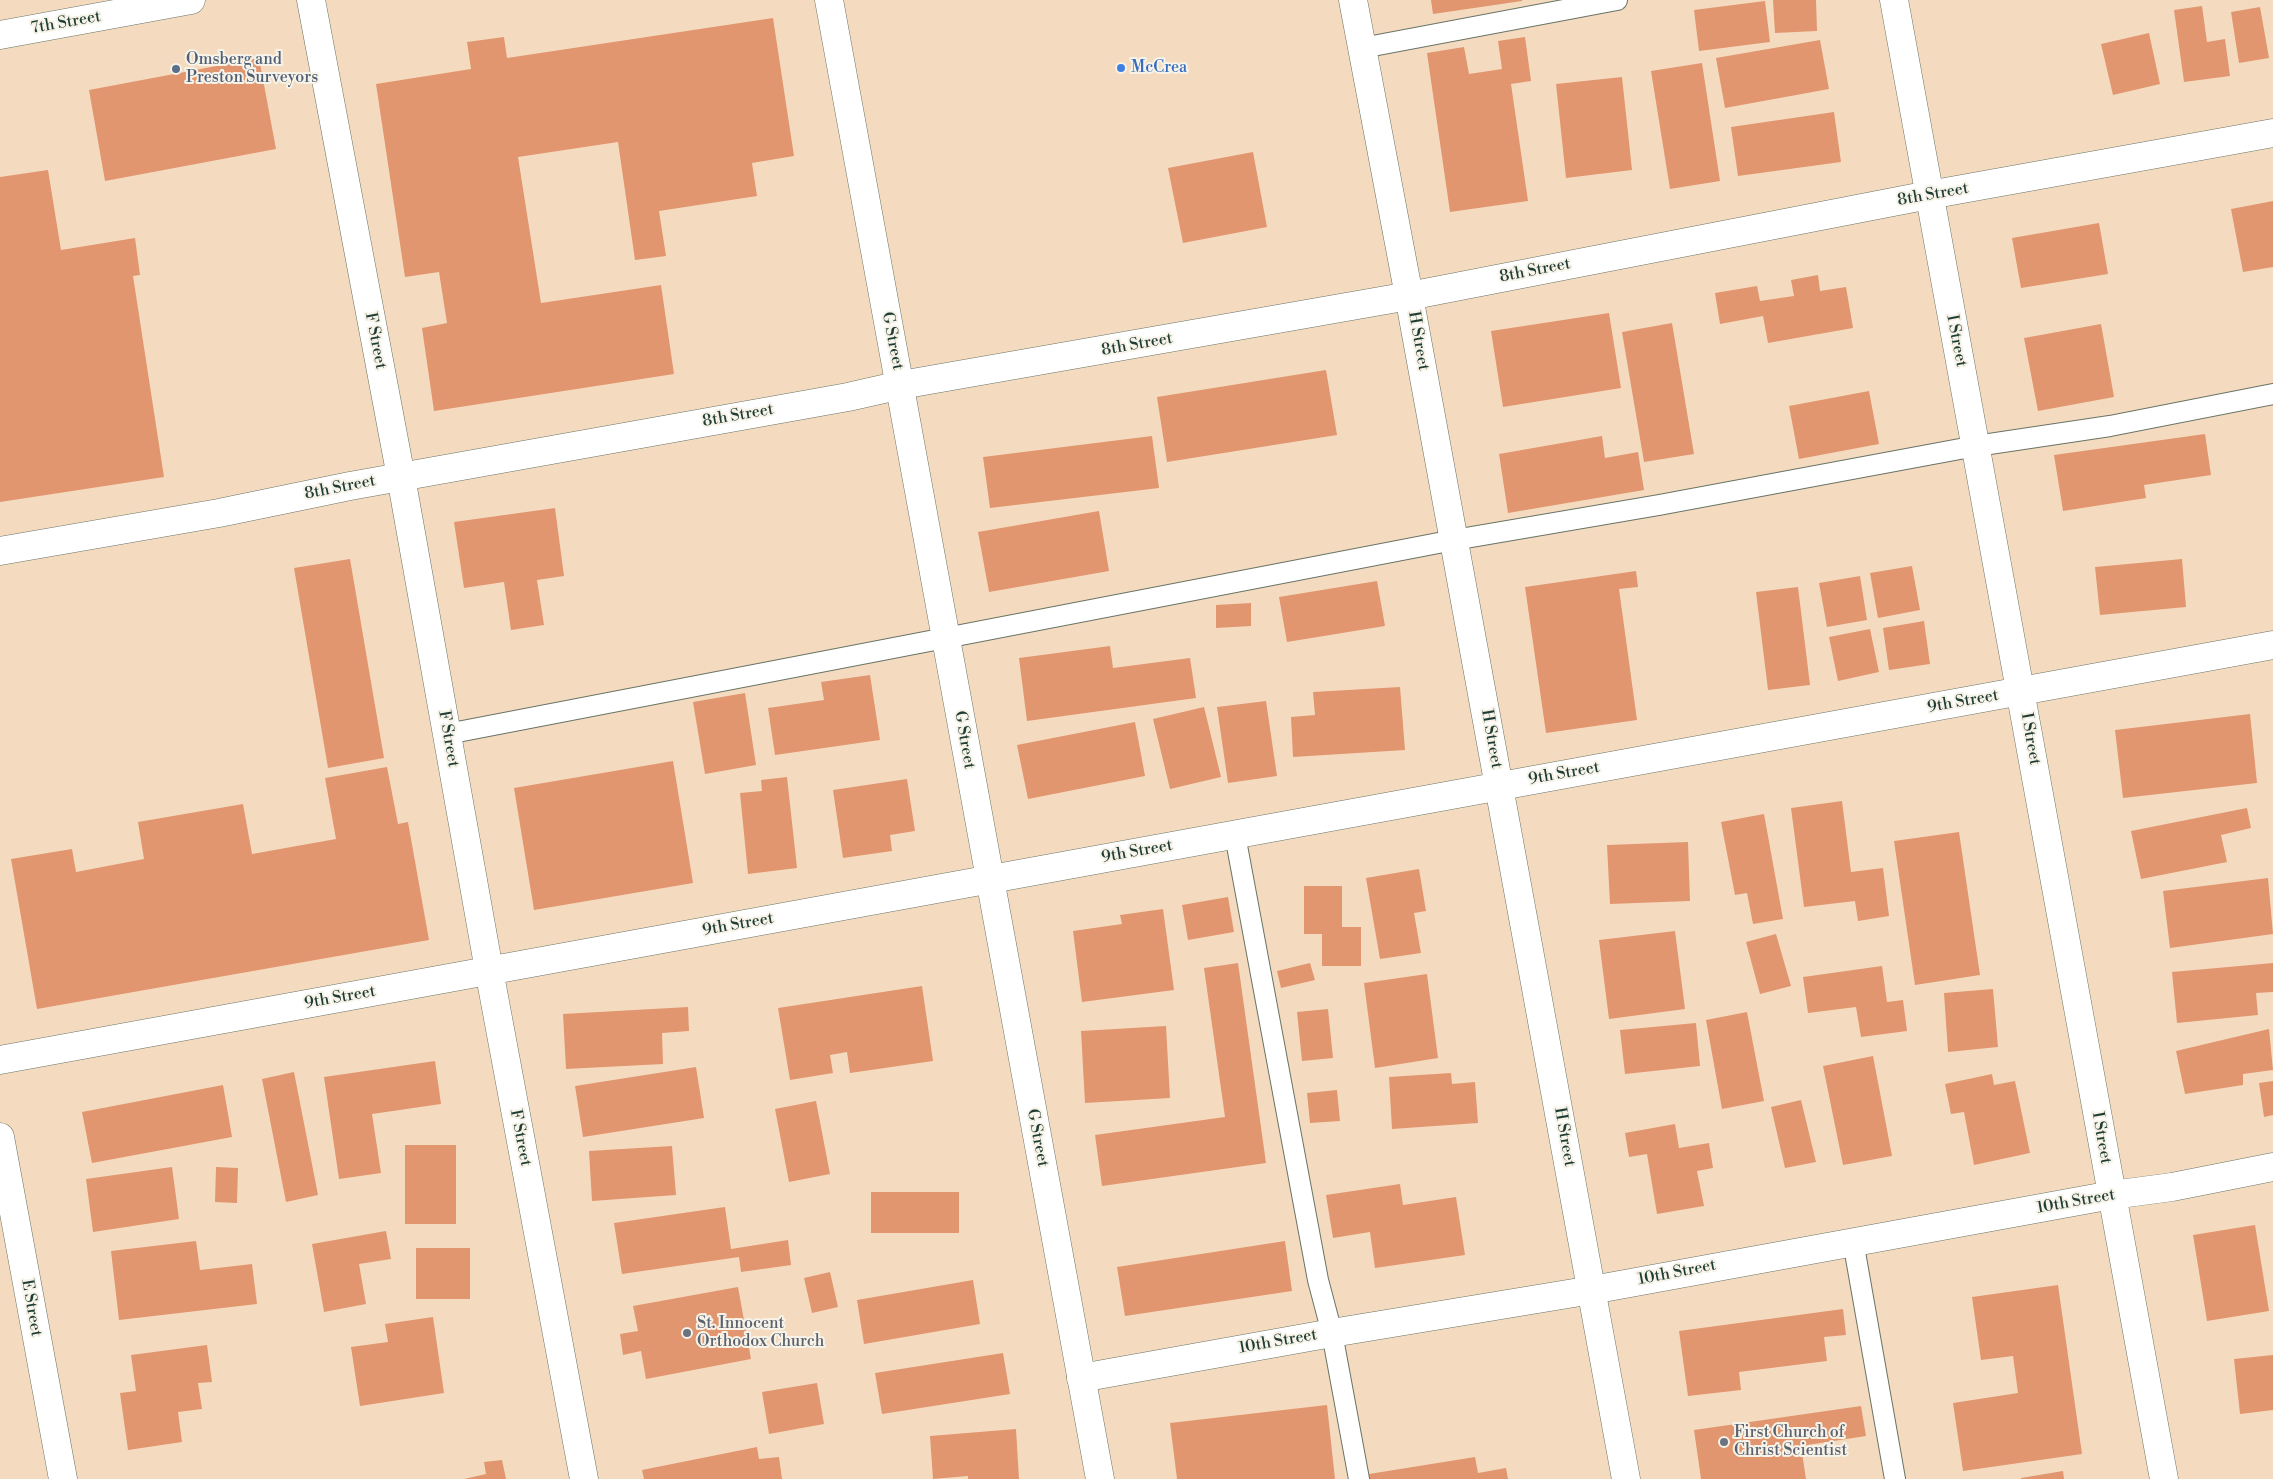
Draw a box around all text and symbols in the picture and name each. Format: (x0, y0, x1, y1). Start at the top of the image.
street label: 7th Street (30, 7, 102, 39)
place label: Omsberg and Preston Surveyors (186, 50, 318, 88)
place label: McCrea (1131, 58, 1187, 78)
marker: McCrea (1115, 62, 1127, 74)
marker: Omsberg and Preston Surveyors (170, 63, 182, 75)
street label: 8th Street (1896, 179, 1970, 211)
street label: 8th Street (1498, 255, 1572, 287)
street label: G Street (877, 310, 907, 372)
street label: H Street (1403, 310, 1433, 372)
street label: F Street (360, 311, 390, 371)
street label: I Street (1942, 313, 1970, 369)
street label: 8th Street (1100, 329, 1174, 361)
street label: 8th Street (701, 400, 775, 432)
street label: 8th Street (303, 472, 377, 504)
street label: 9th Street (1926, 686, 2000, 718)
street label: H Street (1476, 708, 1506, 770)
street label: F Street (434, 709, 462, 769)
street label: G Street (949, 710, 979, 770)
street label: I Street (2016, 711, 2044, 767)
street label: 9th Street (1527, 758, 1601, 790)
street label: 9th Street (1100, 836, 1174, 868)
street label: 9th Street (701, 909, 775, 941)
street label: 9th Street (303, 982, 377, 1014)
street label: H Street (1549, 1106, 1579, 1168)
street label: G Street (1022, 1107, 1052, 1169)
street label: F Street (505, 1108, 535, 1168)
street label: I Street (2087, 1110, 2115, 1166)
street label: 10th Street (2035, 1186, 2117, 1218)
street label: 10th Street (1636, 1256, 1718, 1290)
street label: E Street (17, 1278, 45, 1338)
place label: St. Innocent Orthodox Church (697, 1314, 824, 1352)
street label: 10th Street (1237, 1326, 1319, 1358)
marker: St. Innocent Orthodox Church (681, 1327, 693, 1339)
place label: First Church of Christ Scientist (1734, 1423, 1847, 1461)
marker: First Church of Christ Scientist (1718, 1436, 1730, 1448)

